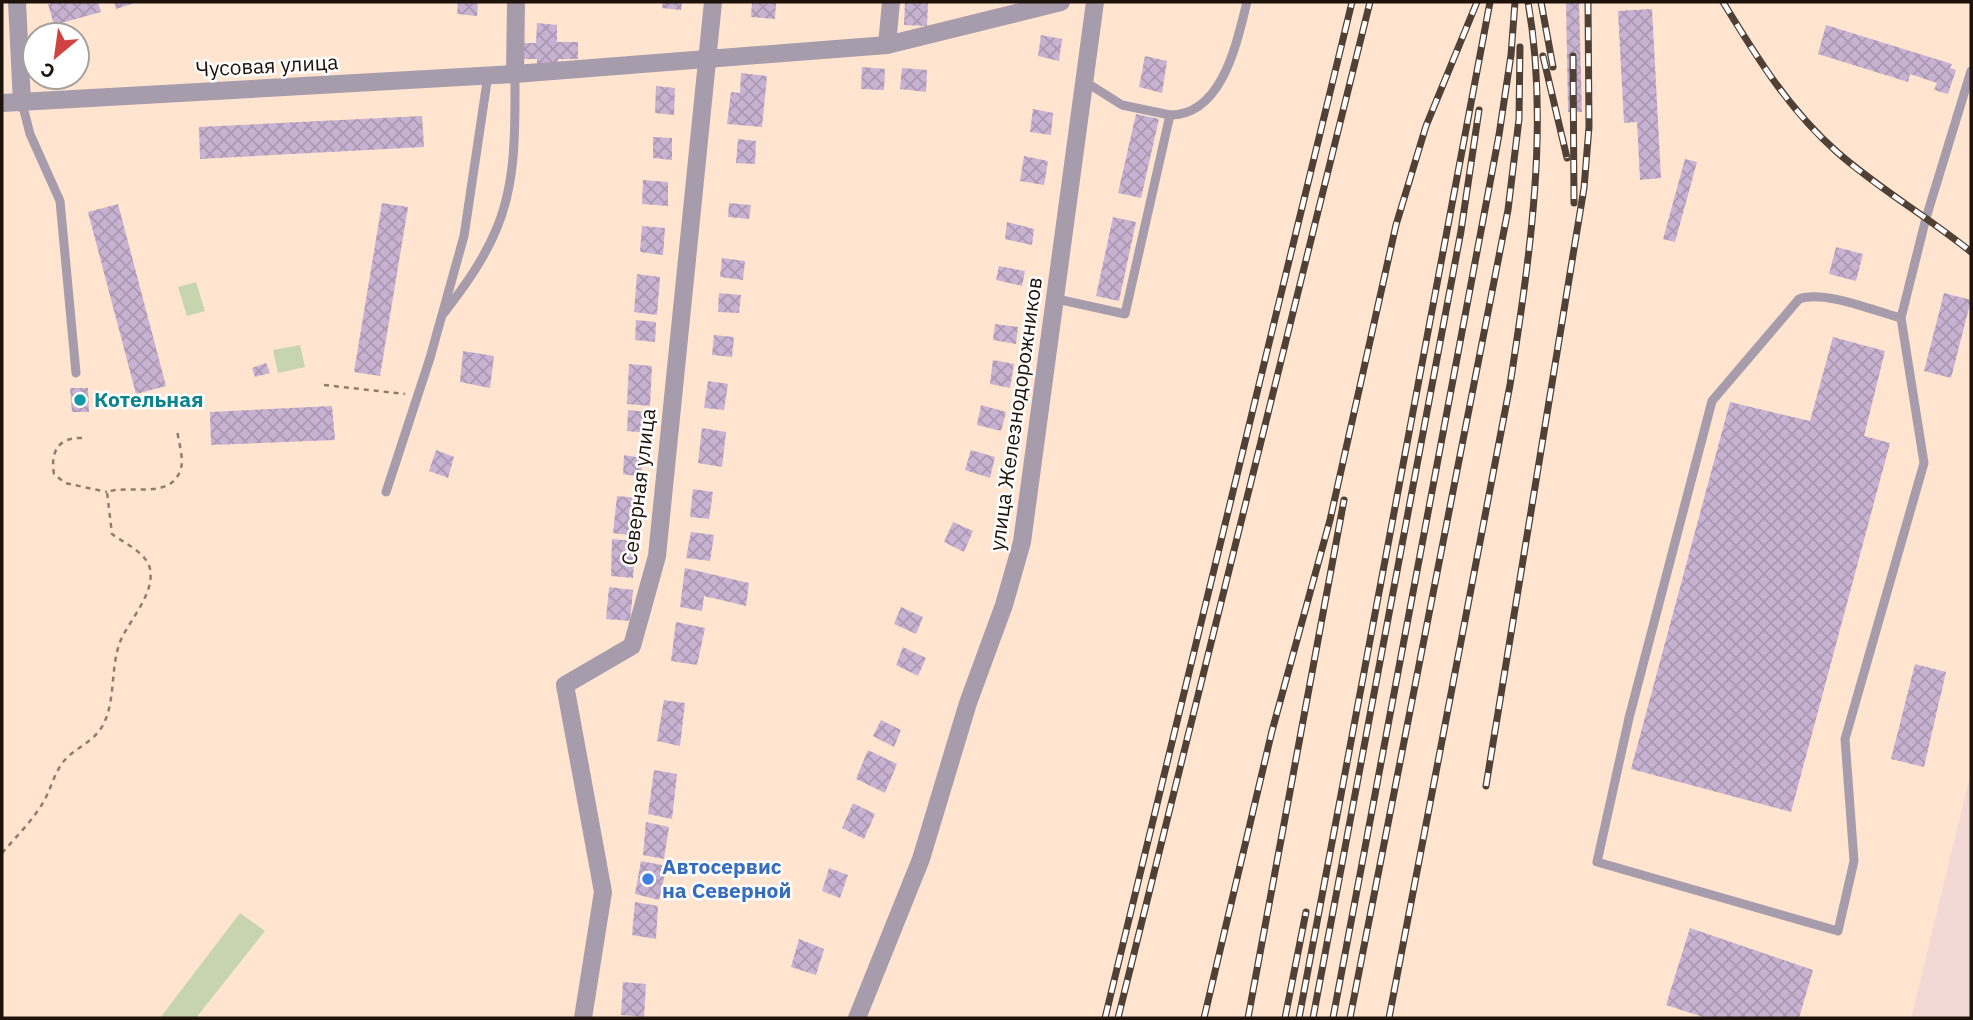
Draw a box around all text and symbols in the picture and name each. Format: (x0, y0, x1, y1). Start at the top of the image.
north arrow (21, 21, 91, 91)
street label: Чусовая улица (195, 47, 339, 83)
text: С (37, 57, 59, 84)
street label: улица Железнодорожников (982, 275, 1048, 553)
place label: Котельная (94, 385, 203, 413)
marker: Котельная (72, 392, 88, 408)
street label: Северная улица (614, 407, 662, 567)
place label: Автосервис на Северной (662, 852, 791, 904)
marker: Автосервис на Северной (640, 871, 656, 887)

